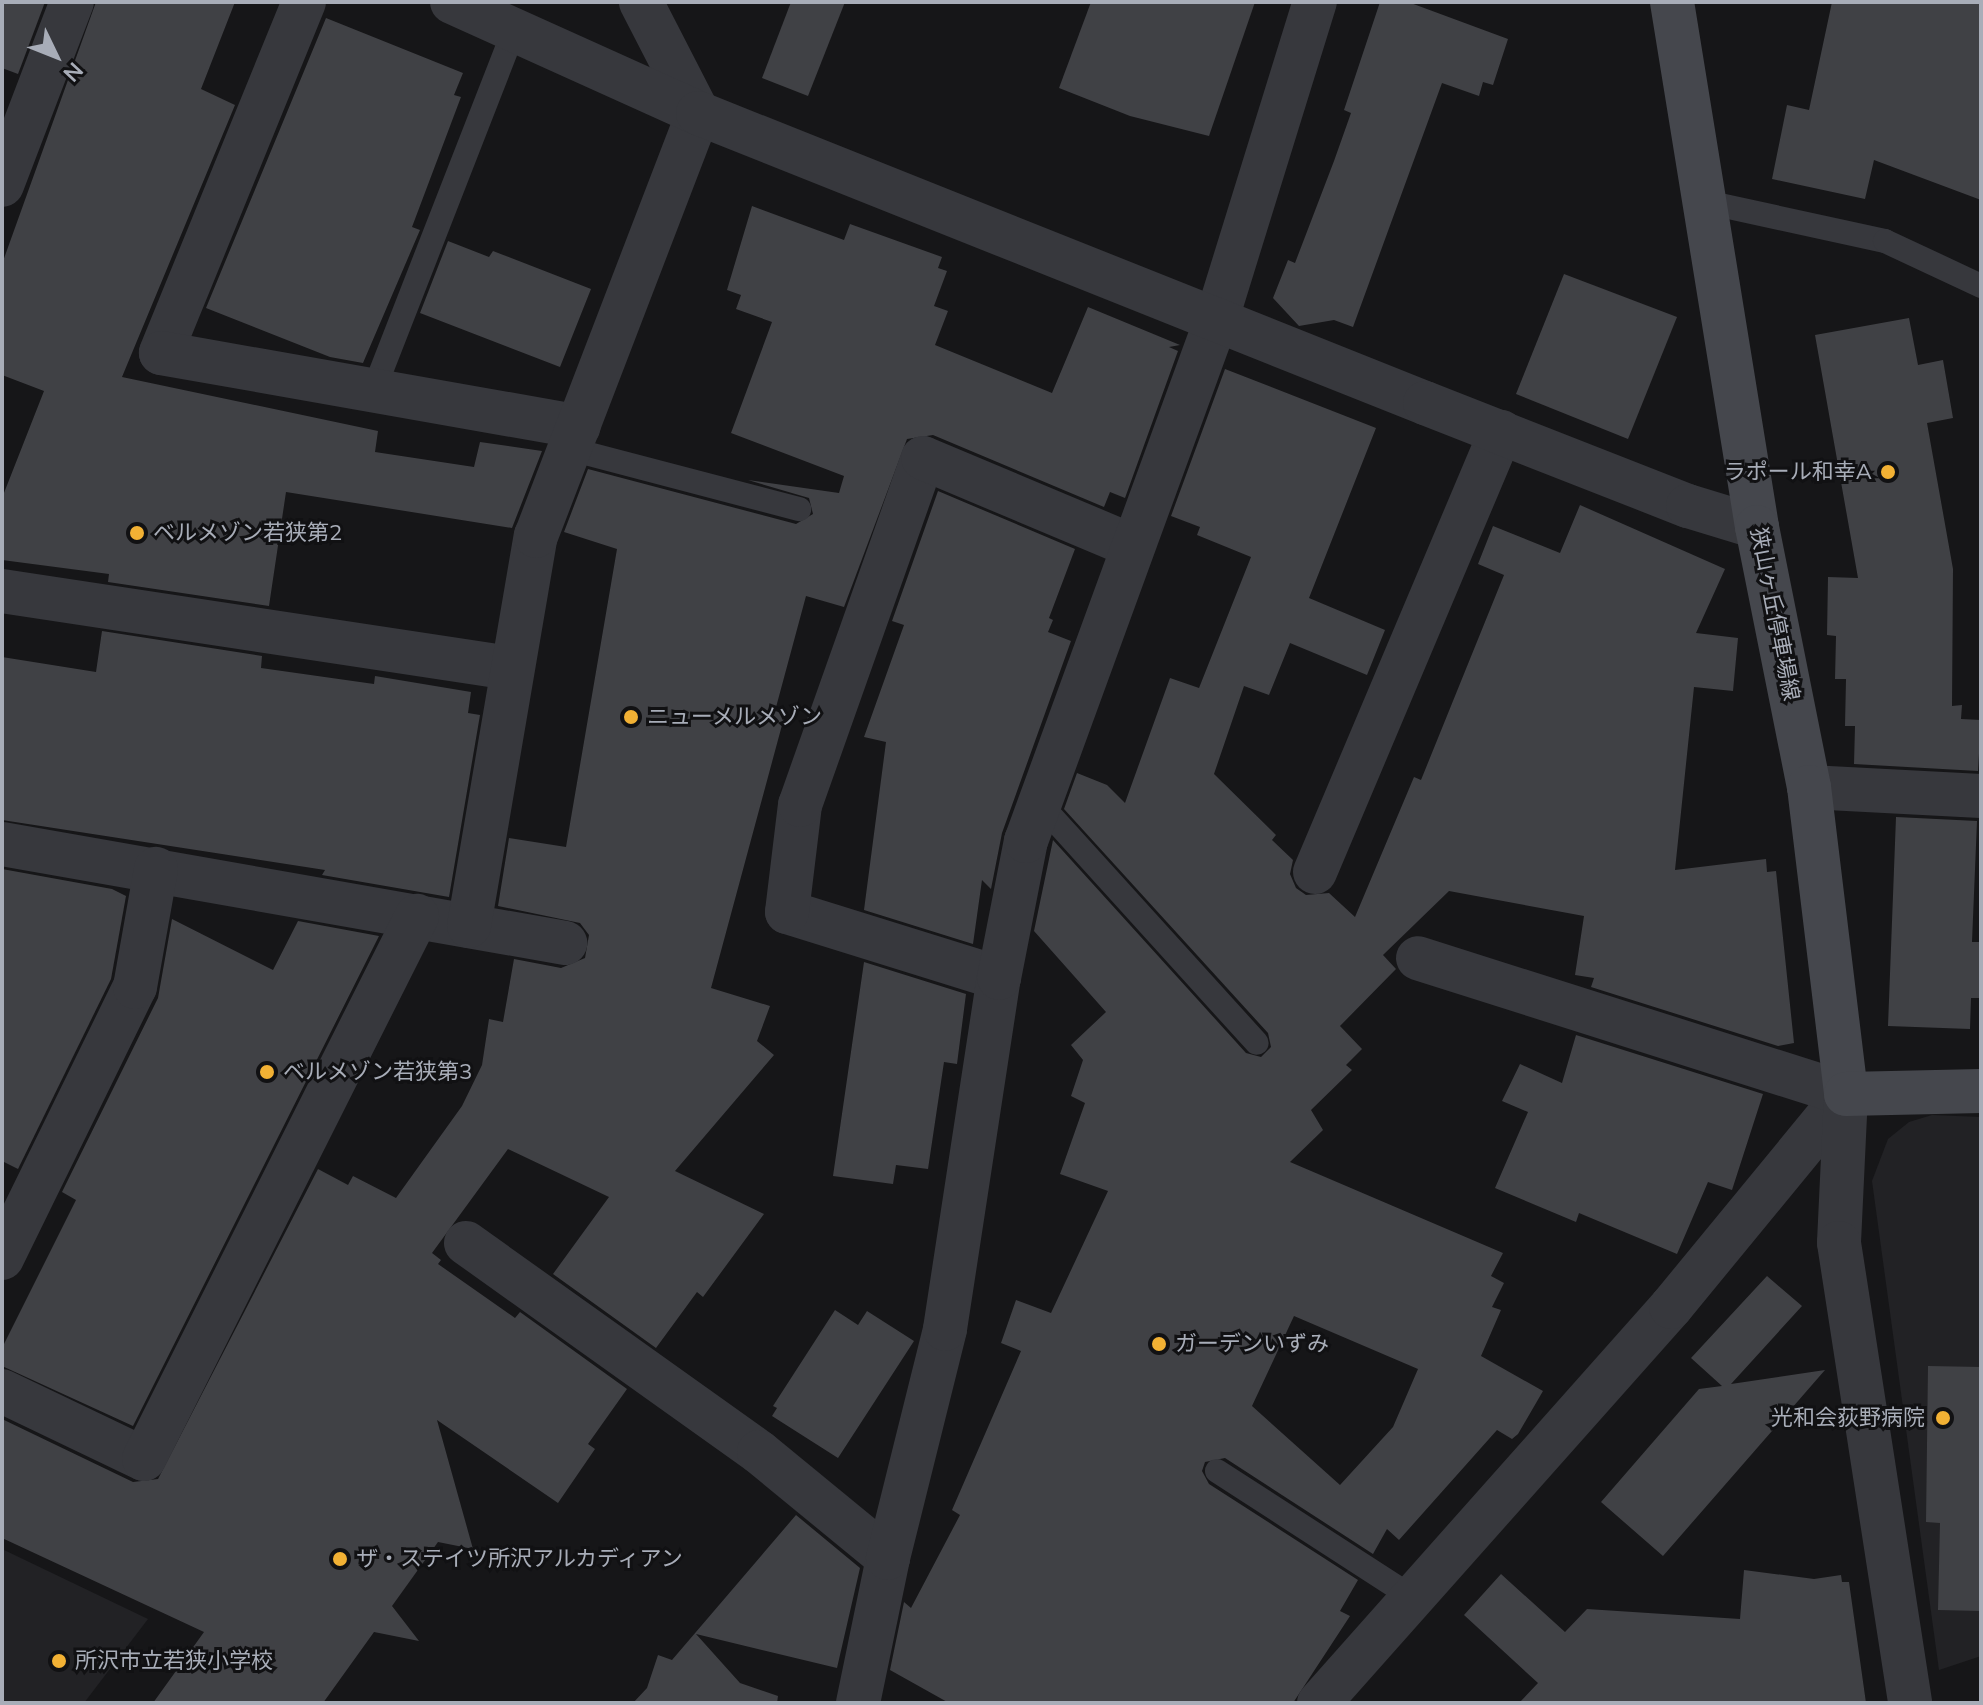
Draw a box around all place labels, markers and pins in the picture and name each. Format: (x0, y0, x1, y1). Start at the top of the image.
place label: ラポール和幸A (1724, 459, 1872, 485)
marker: ラポール和幸A (1879, 463, 1897, 481)
place label: ベルメゾン若狭第2 (153, 520, 342, 546)
marker: ベルメゾン若狭第2 (128, 524, 146, 542)
place label: ニューメルメゾン (647, 704, 823, 730)
marker: ニューメルメゾン (622, 708, 640, 726)
place label: ベルメゾン若狭第3 (283, 1059, 472, 1085)
marker: ベルメゾン若狭第3 (258, 1063, 276, 1081)
place label: ガーデンいずみ (1175, 1331, 1329, 1357)
marker: ガーデンいずみ (1150, 1335, 1168, 1353)
place label: 光和会荻野病院 (1771, 1405, 1925, 1431)
marker: 光和会荻野病院 (1932, 1407, 1954, 1429)
place label: ザ・ステイツ所沢アルカディアン (356, 1546, 686, 1572)
marker: ザ・ステイツ所沢アルカディアン (331, 1550, 349, 1568)
place label: 所沢市立若狭小学校 (75, 1648, 273, 1674)
marker: 所沢市立若狭小学校 (50, 1652, 68, 1670)

